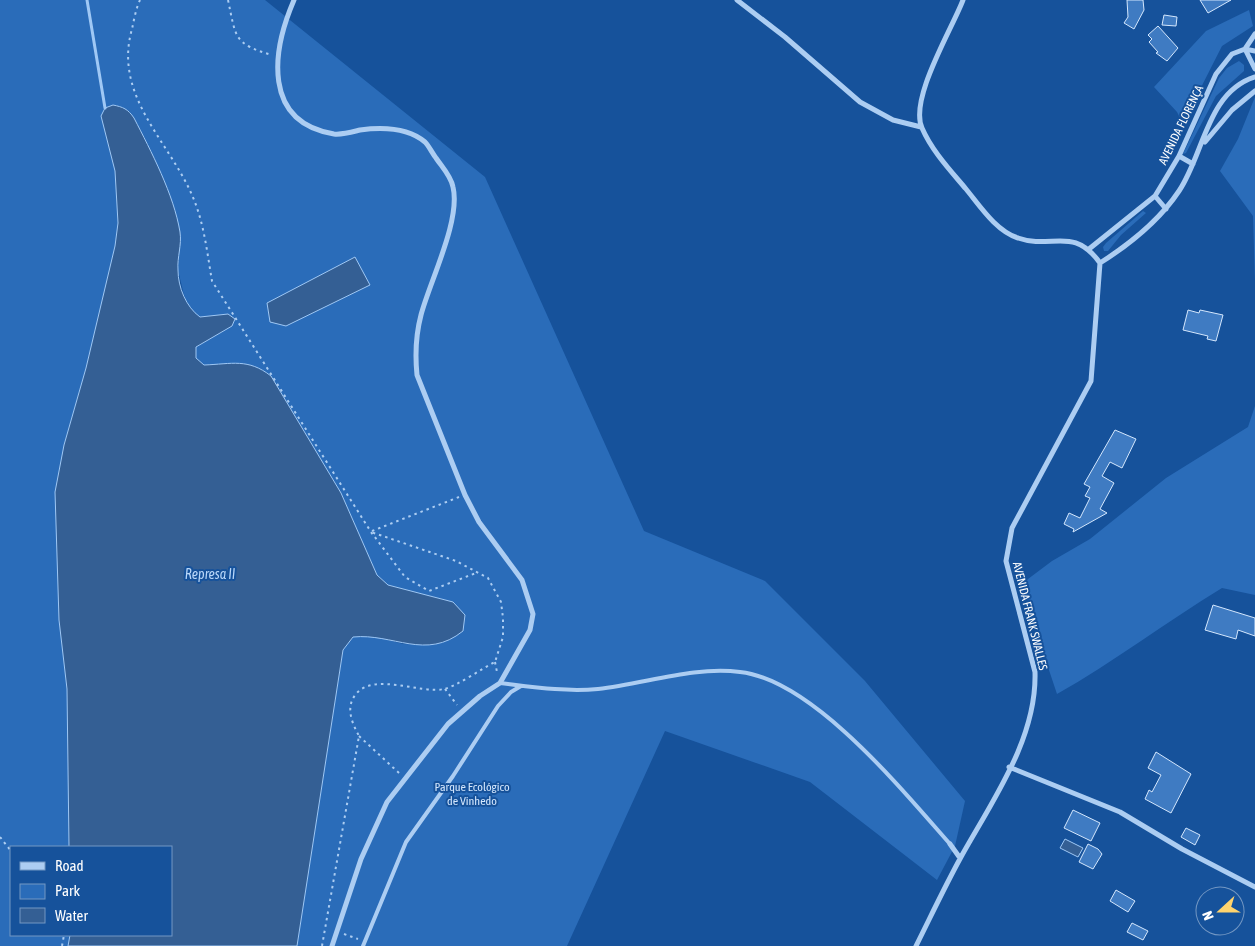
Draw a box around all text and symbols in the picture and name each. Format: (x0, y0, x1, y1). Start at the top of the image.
street label: AVENIDA FLORENÇA (1156, 83, 1206, 167)
street label: AVENIDA FRANK SWALLES (1010, 560, 1050, 672)
water label: Represa II (185, 566, 236, 582)
park label: Parque Ecológico de Vinhedo (434, 780, 510, 808)
legend (10, 846, 172, 936)
text: Road (55, 857, 84, 874)
text: Park (55, 882, 80, 899)
north arrow (1195, 886, 1245, 936)
text: Water (55, 907, 88, 924)
text: N (1199, 909, 1217, 922)

